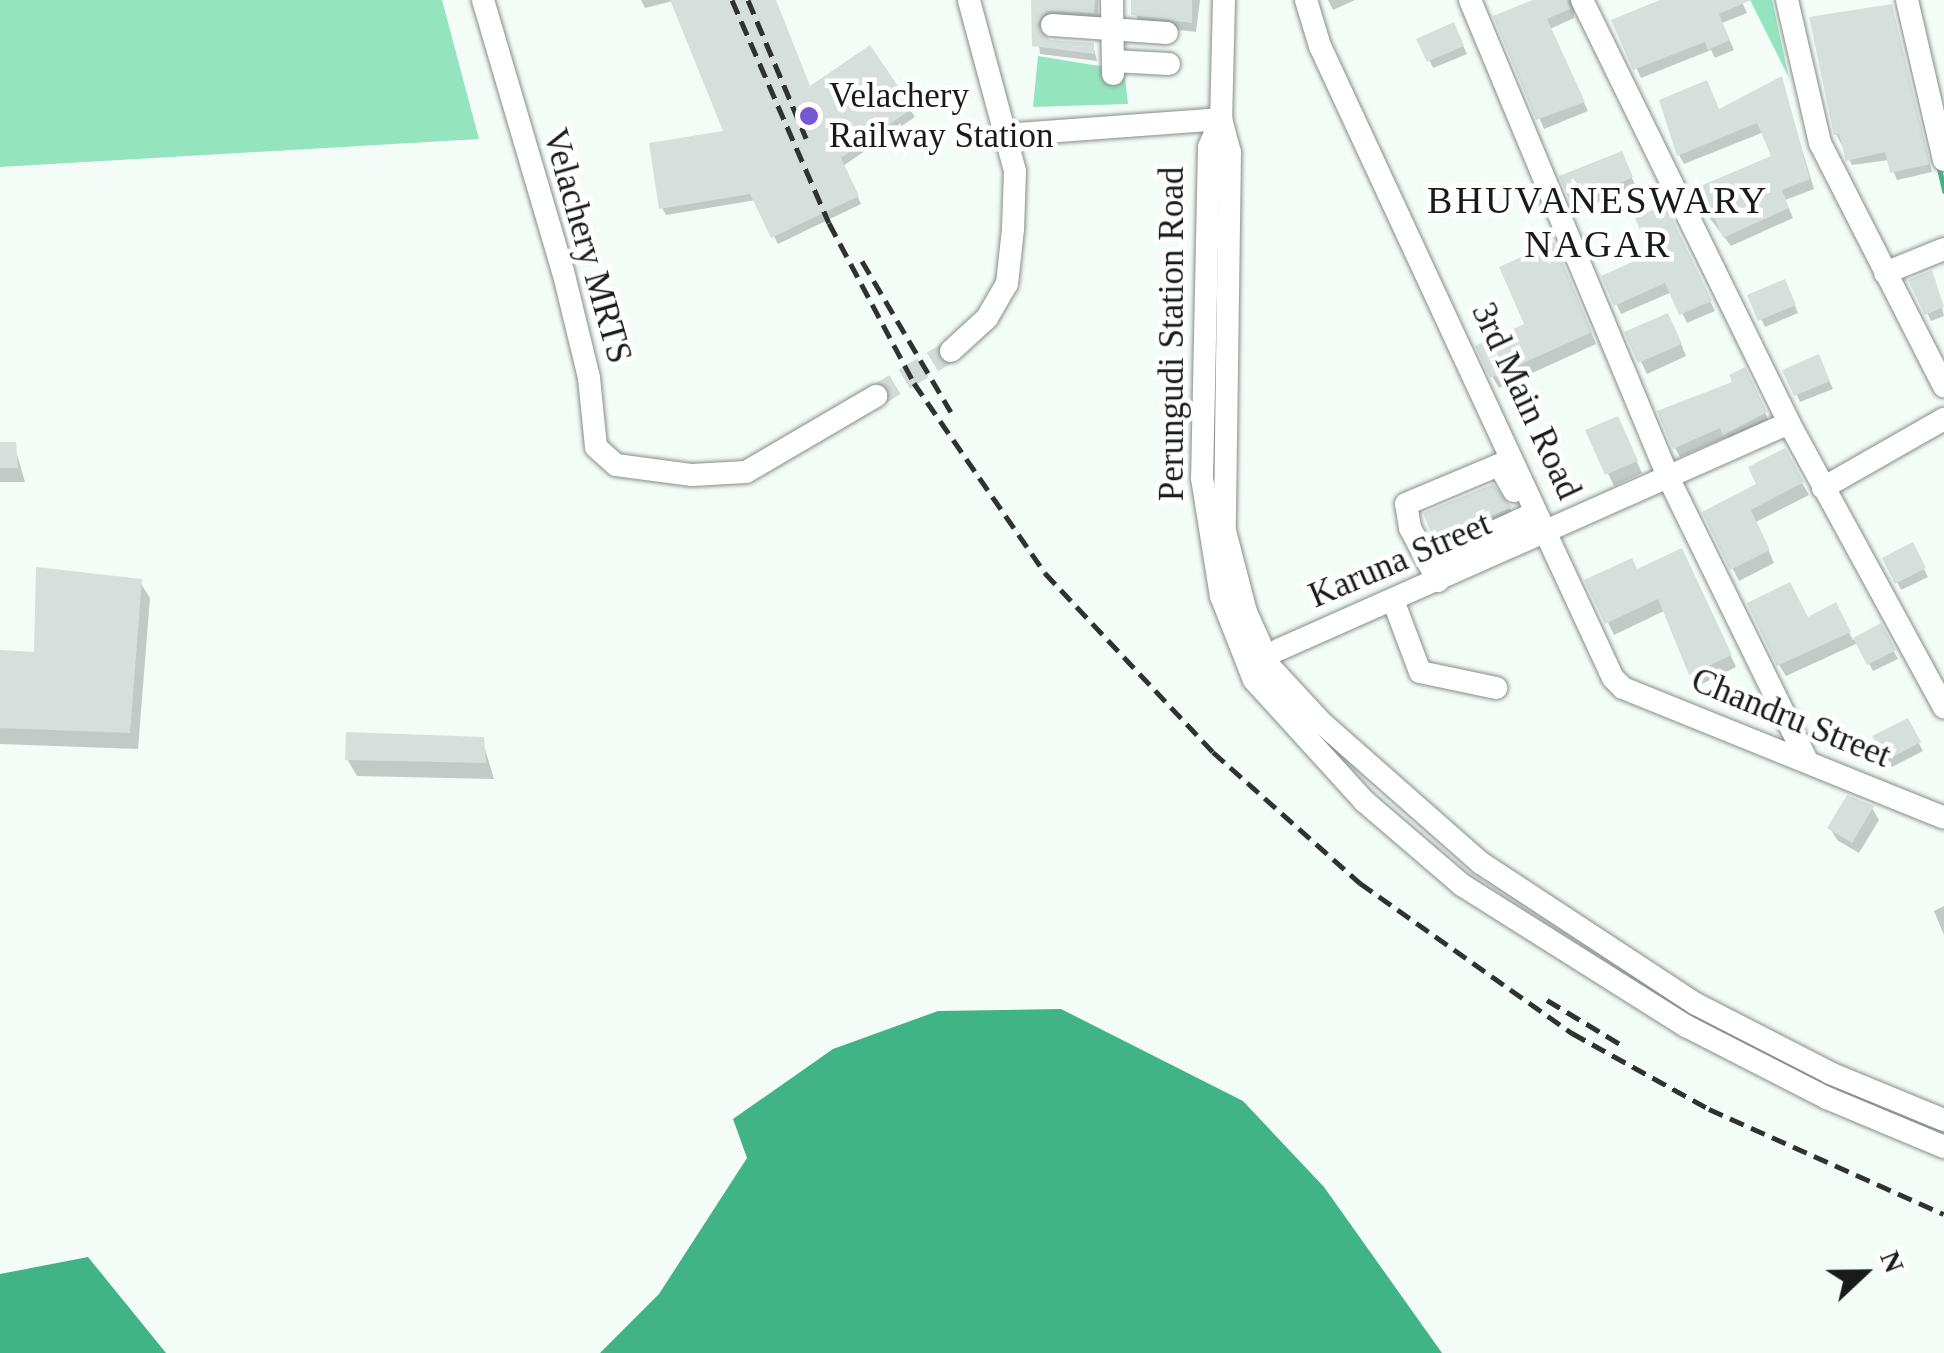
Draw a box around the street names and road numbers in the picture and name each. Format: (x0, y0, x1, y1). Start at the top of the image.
street label: Velachery MRTS (533, 124, 641, 368)
street label: Perungudi Station Road (1151, 167, 1193, 501)
street label: 3rd Main Road (1462, 296, 1590, 506)
street label: Karuna Street (1303, 503, 1497, 617)
street label: Chandru Street (1685, 659, 1897, 777)

